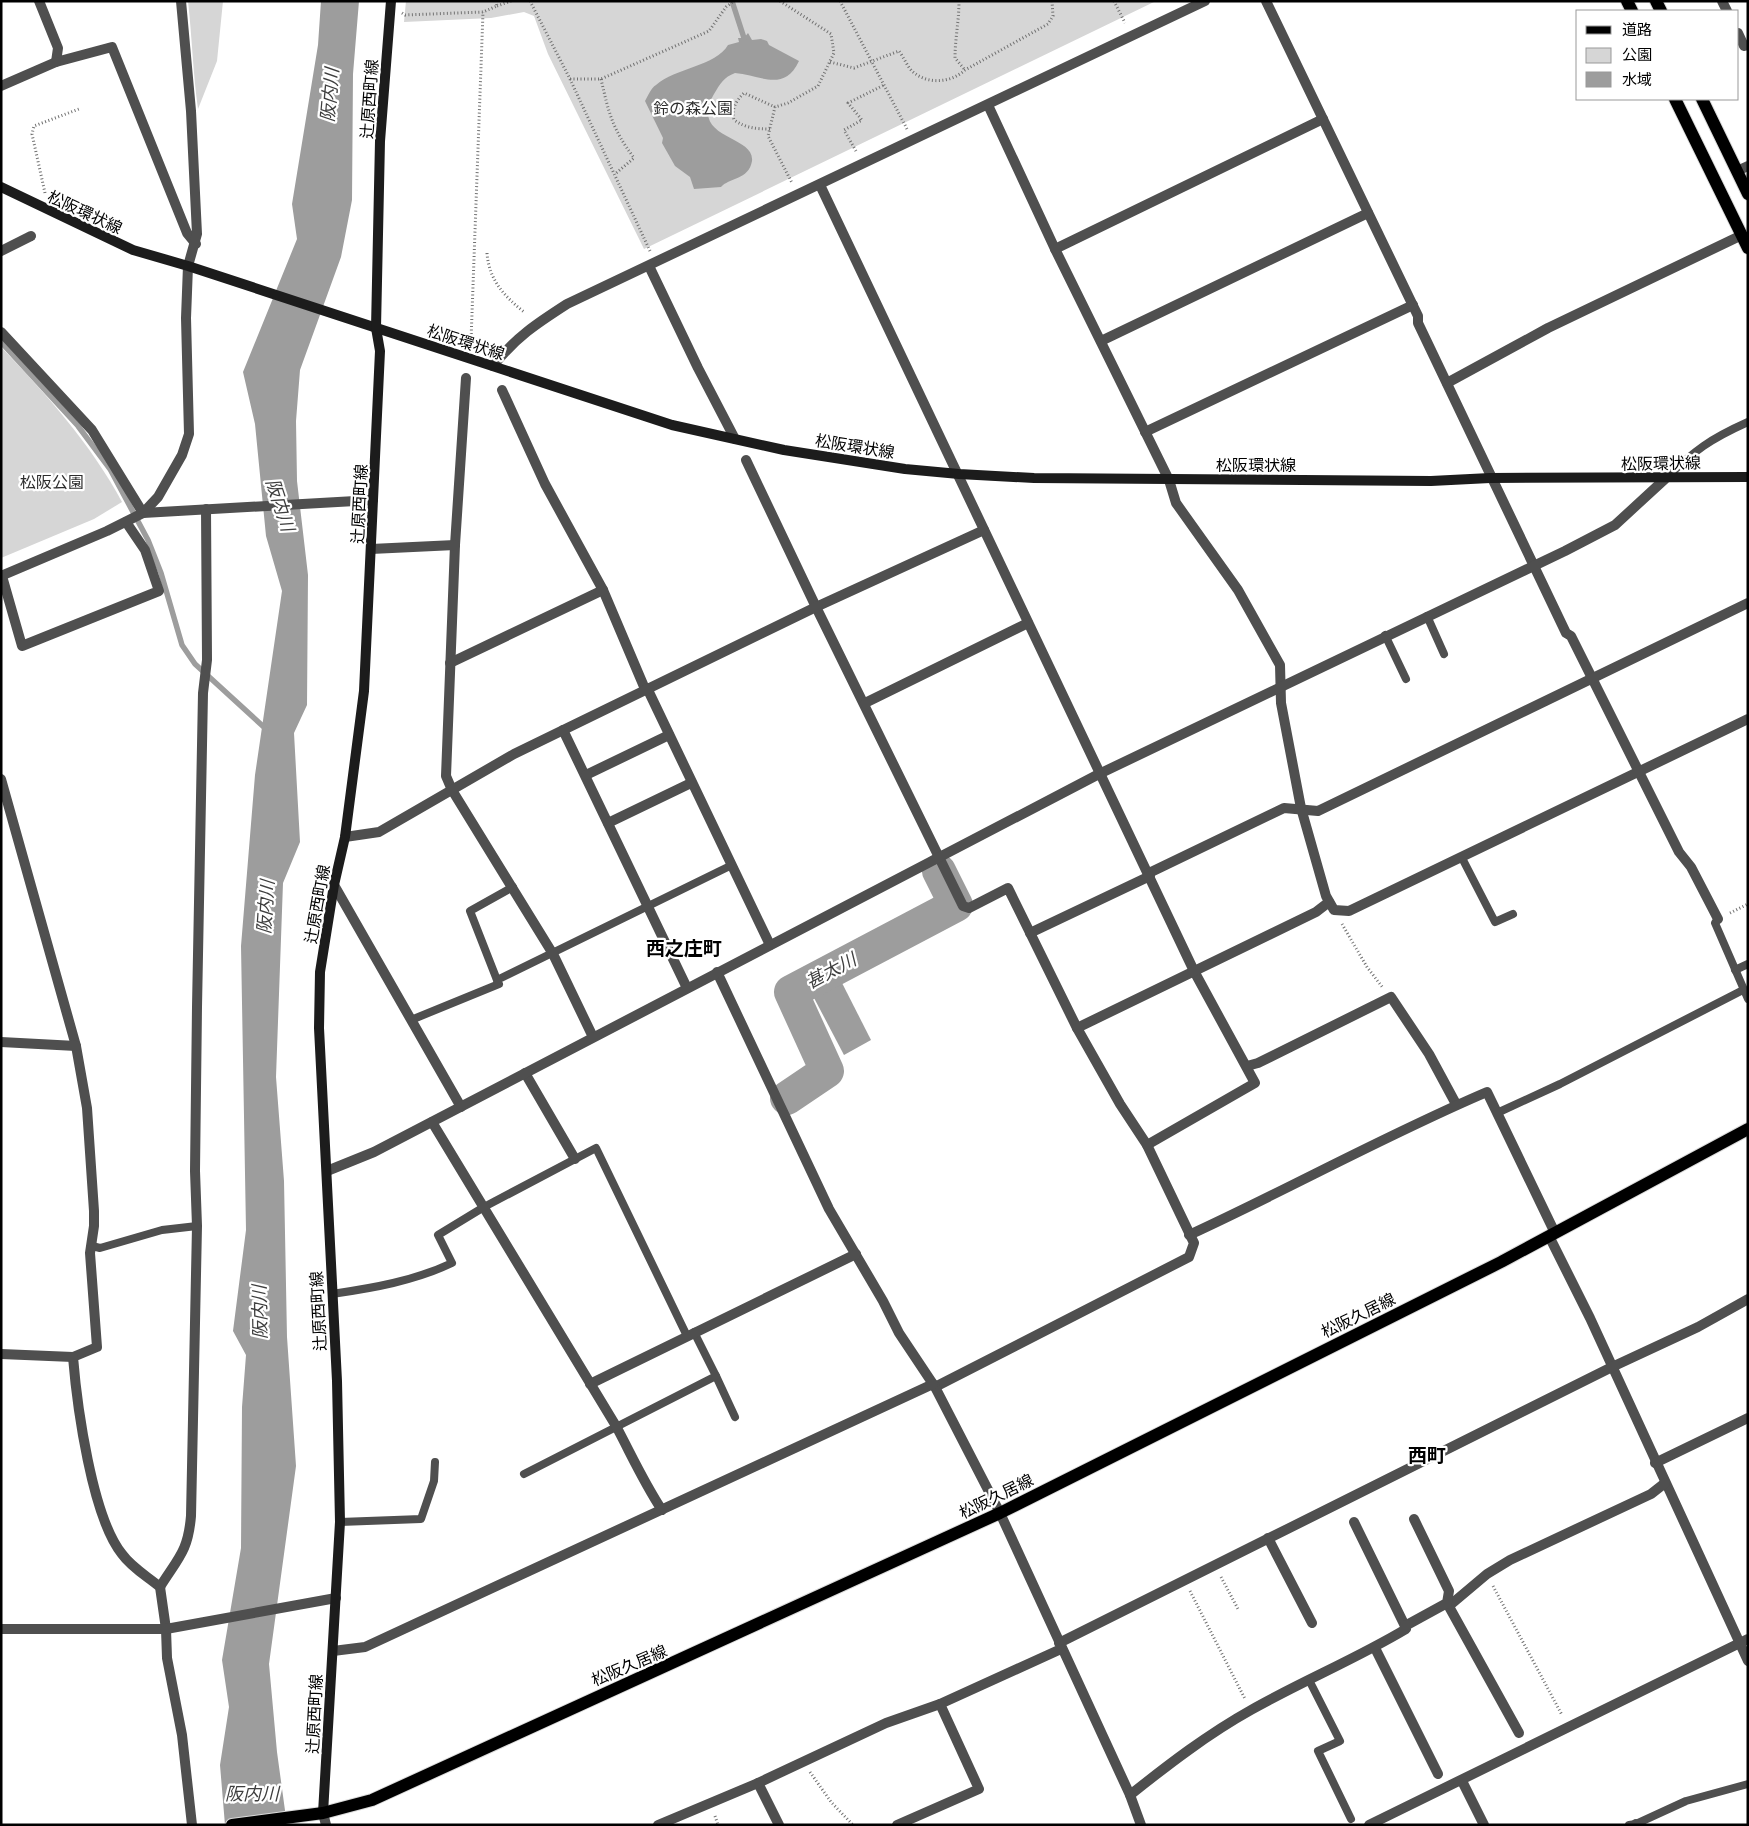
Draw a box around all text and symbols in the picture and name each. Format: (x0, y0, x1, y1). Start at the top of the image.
legend (1576, 10, 1739, 100)
text: 道路 (1622, 21, 1652, 38)
text: 公園 (1622, 46, 1652, 63)
street label: 辻原西町線 (358, 59, 381, 140)
water label: 阪内川 (318, 65, 342, 123)
text: 水域 (1622, 71, 1652, 88)
park label: 鈴の森公園 (653, 100, 733, 117)
street label: 松阪環状線 (45, 188, 125, 237)
street label: 松阪環状線 (425, 322, 507, 363)
street label: 松阪環状線 (814, 432, 896, 461)
street label: 松阪環状線 (1621, 454, 1701, 473)
street label: 松阪環状線 (1216, 457, 1296, 474)
street label: 辻原西町線 (349, 464, 370, 544)
park label: 松阪公園 (20, 474, 84, 491)
water label: 阪内川 (262, 476, 298, 536)
street label: 辻原西町線 (302, 863, 333, 945)
water label: 阪内川 (254, 877, 278, 935)
district label: 西之庄町 (646, 938, 722, 959)
water label: 甚太川 (802, 949, 861, 993)
street label: 辻原西町線 (308, 1271, 329, 1351)
water label: 阪内川 (249, 1283, 270, 1339)
street label: 松阪久居線 (1319, 1290, 1398, 1341)
district label: 西町 (1408, 1445, 1446, 1466)
street label: 松阪久居線 (957, 1471, 1036, 1522)
street label: 松阪久居線 (589, 1642, 669, 1689)
street label: 辻原西町線 (304, 1674, 325, 1754)
water label: 阪内川 (225, 1784, 281, 1804)

